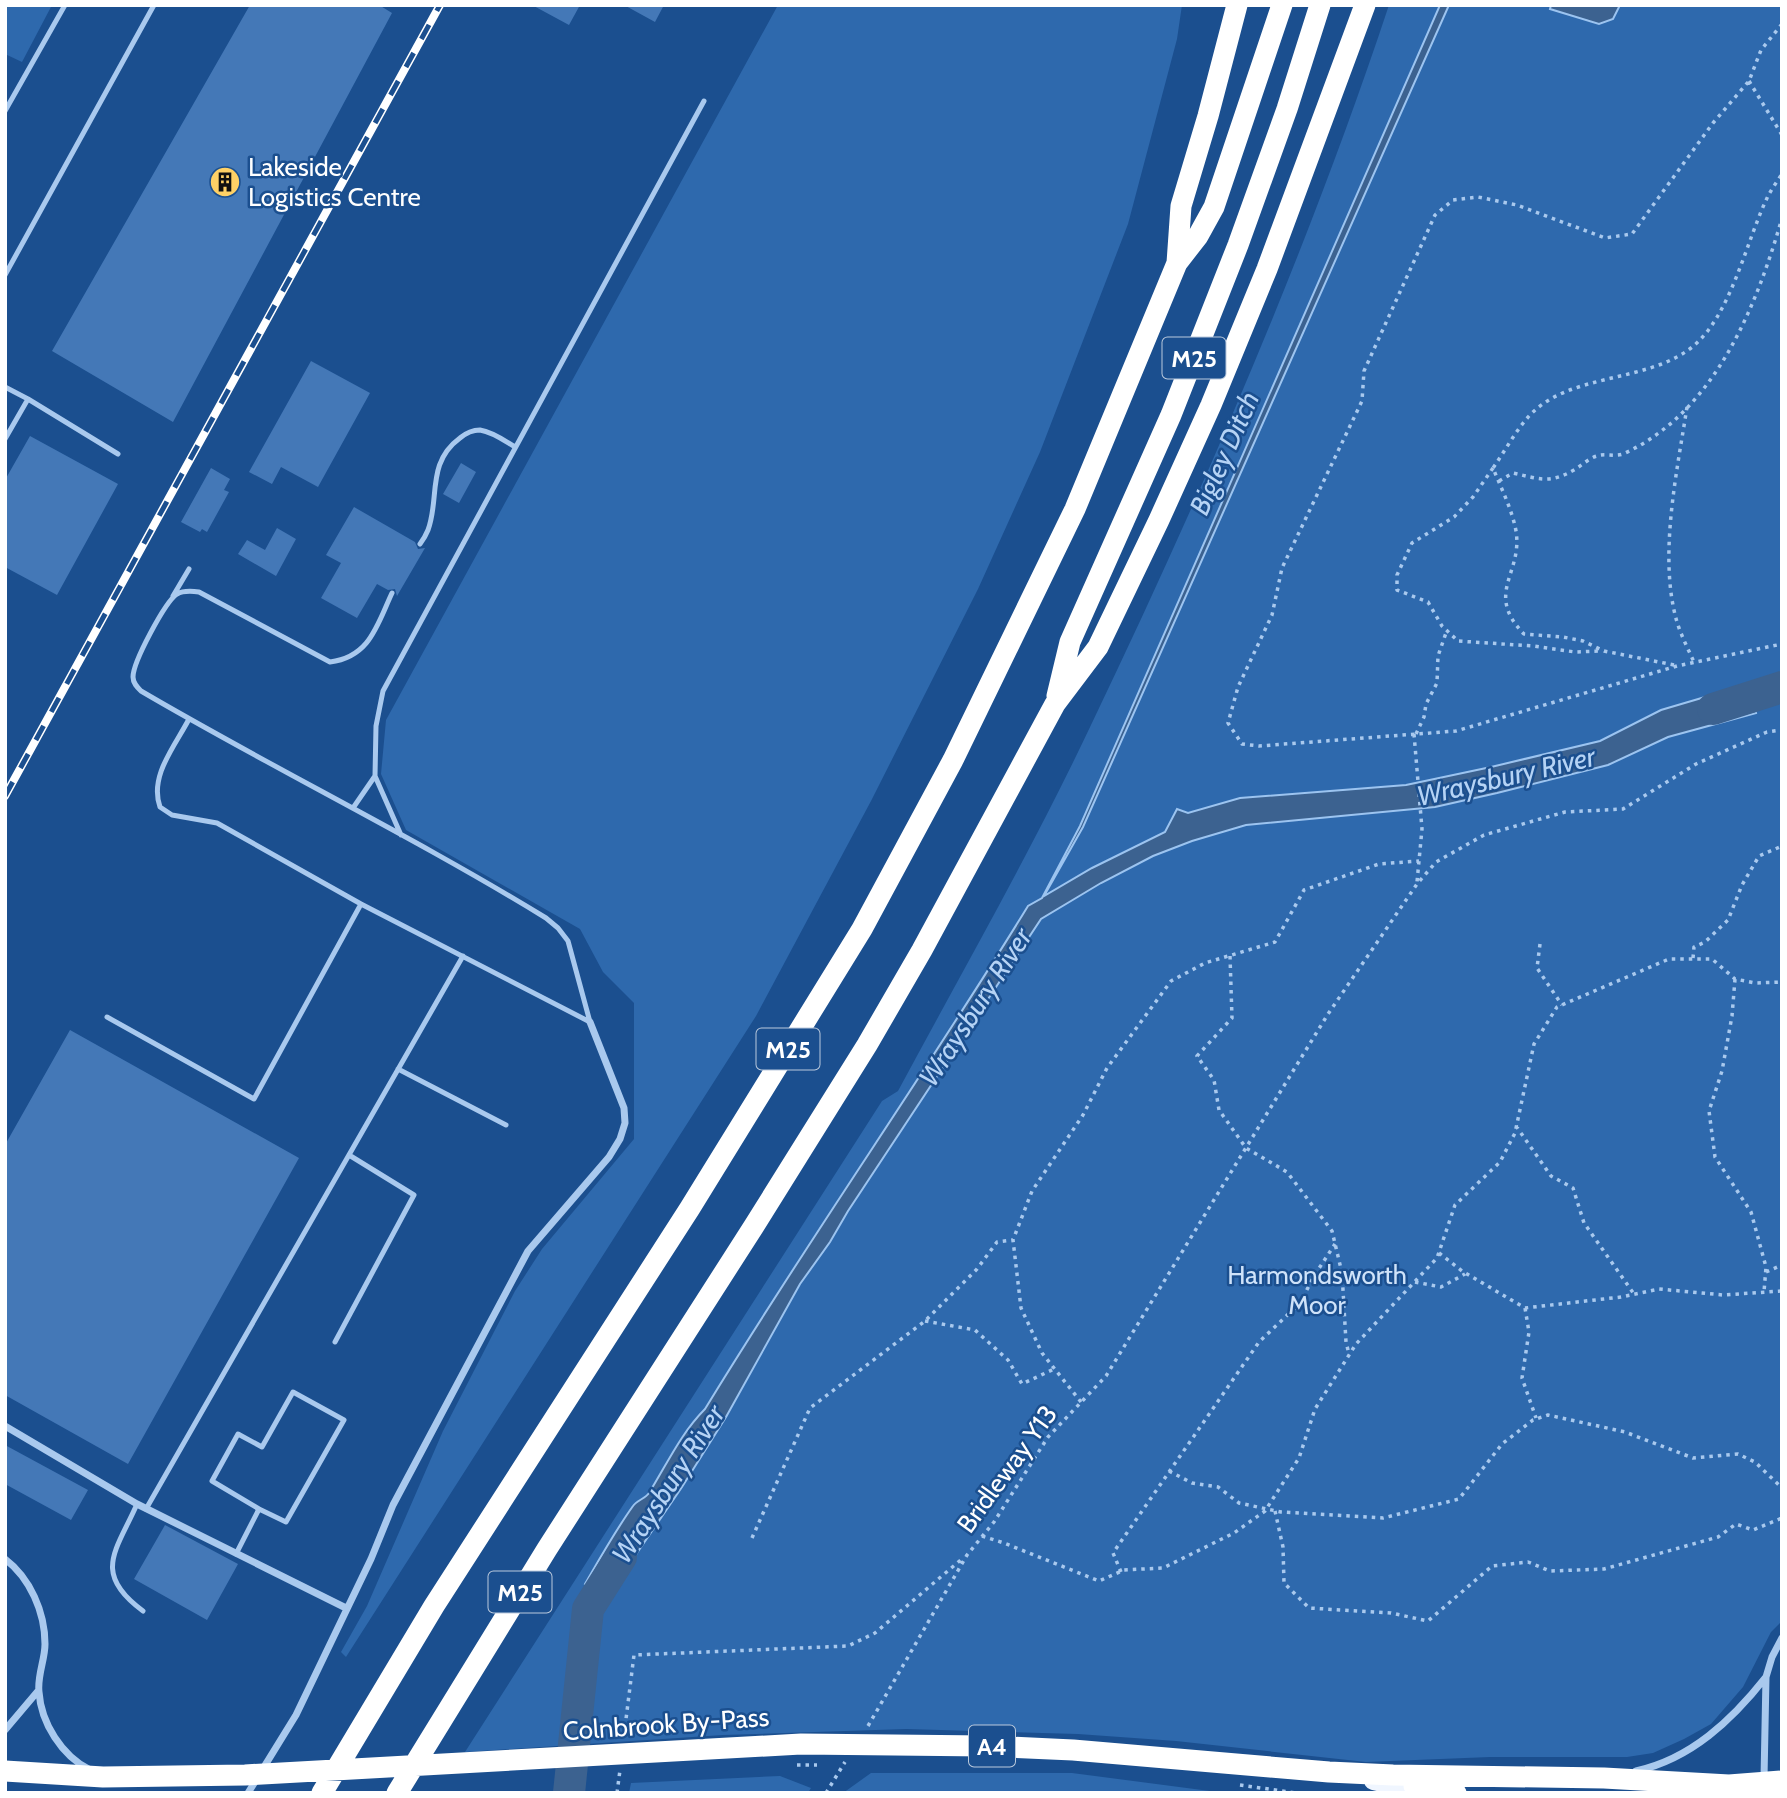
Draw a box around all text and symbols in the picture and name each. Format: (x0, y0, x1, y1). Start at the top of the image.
place label: Lakeside Logistics Centre (248, 151, 421, 213)
building icon: Lakeside Logistics Centre (208, 165, 242, 199)
road number: M25 (1162, 338, 1226, 379)
water label: Bigley Ditch (1182, 386, 1266, 520)
water label: Wraysbury River (1413, 739, 1600, 813)
water label: Wraysbury River (911, 920, 1040, 1093)
road number: M25 (756, 1028, 820, 1070)
park label: Harmondsworth Moor (1227, 1259, 1407, 1321)
water label: Wraysbury River (604, 1397, 733, 1570)
street label: Bridleway Y13 (950, 1399, 1064, 1539)
road number: M25 (489, 1572, 552, 1612)
street label: Colnbrook By-Pass (562, 1701, 770, 1747)
road number: A4 (969, 1726, 1015, 1766)

